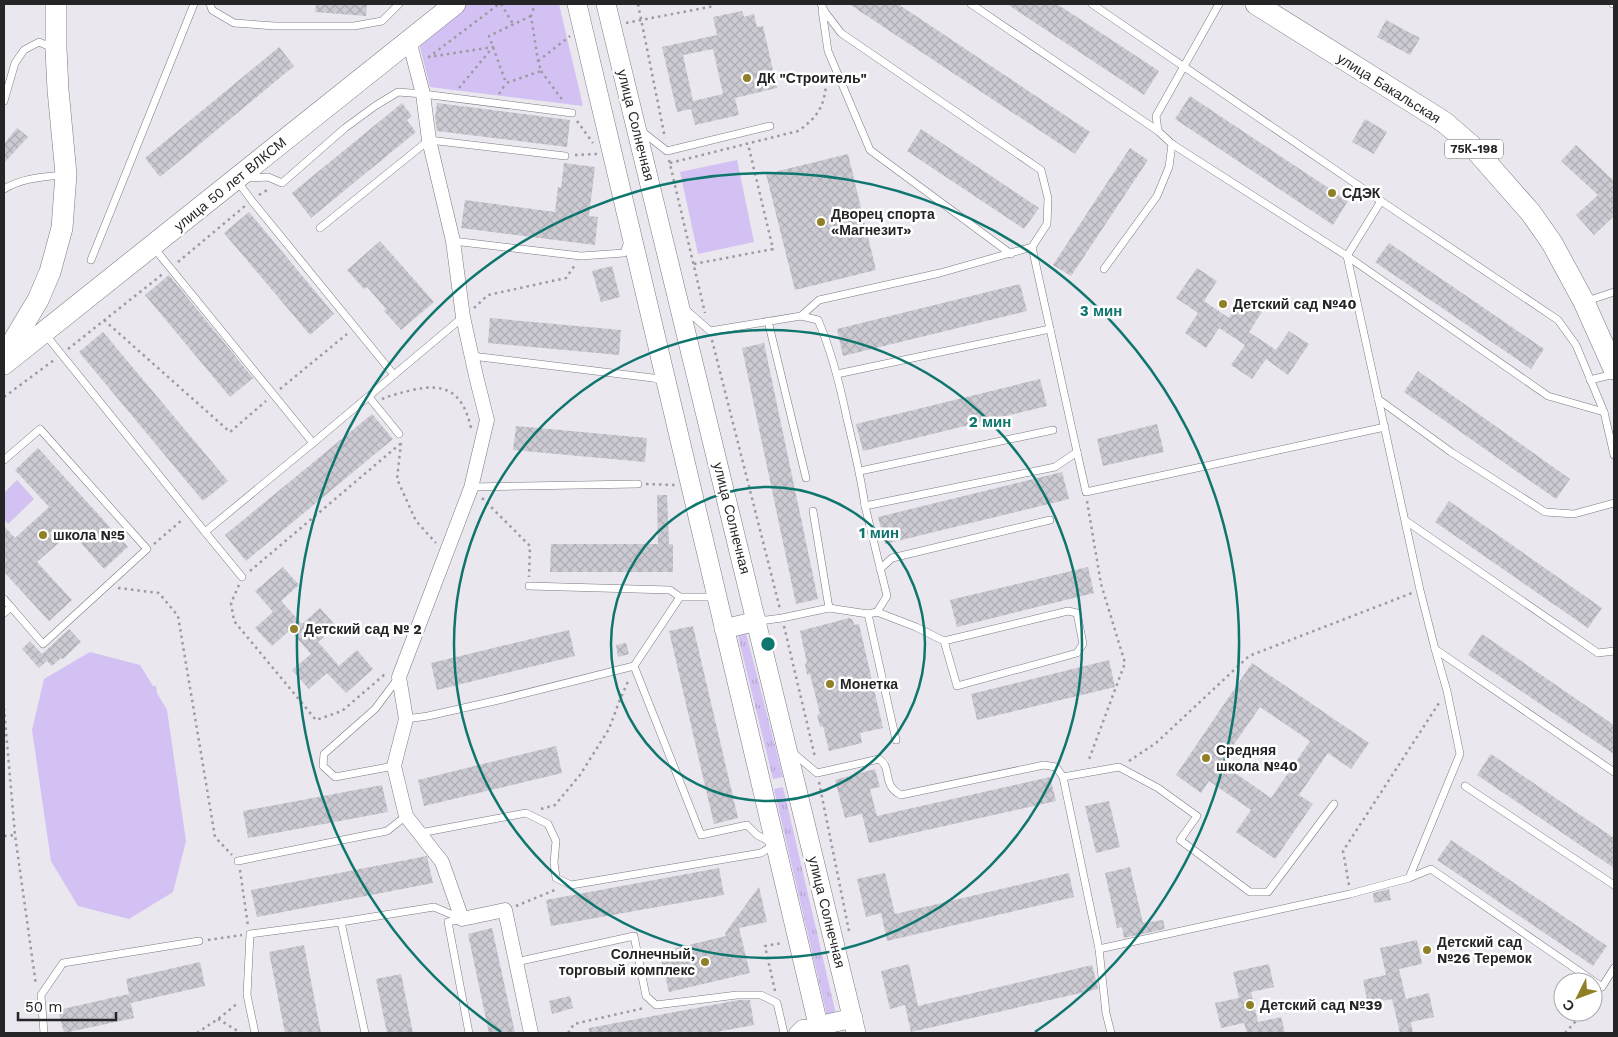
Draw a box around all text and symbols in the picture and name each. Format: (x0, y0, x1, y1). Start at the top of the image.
street label: улица Бакальская (1334, 50, 1444, 126)
street label: улица Солнечная (614, 68, 658, 182)
place label: ДК "Строитель" (757, 70, 867, 86)
marker: ДК "Строитель" (741, 72, 753, 84)
street label: улица 50 лет ВЛКСМ (171, 134, 289, 234)
road number: 75К-198 (1445, 140, 1503, 158)
place label: СДЭК (1342, 185, 1381, 201)
marker: СДЭК (1326, 187, 1338, 199)
place label: Дворец спорта «Магнезит» (831, 206, 935, 238)
marker: Дворец спорта «Магнезит» (815, 216, 827, 228)
place label: Детский сад №40 (1233, 296, 1356, 312)
marker: Детский сад №40 (1217, 298, 1229, 310)
text: 3 мин (1080, 302, 1122, 320)
text: 2 мин (969, 413, 1011, 431)
street label: улица Солнечная (710, 461, 754, 575)
text: 1 мин (859, 524, 899, 542)
place label: школа №5 (53, 527, 125, 543)
marker: школа №5 (37, 529, 49, 541)
place label: Детский сад № 2 (304, 621, 422, 637)
marker: Детский сад № 2 (288, 623, 300, 635)
centre of rings (759, 635, 777, 653)
place label: Монетка (840, 676, 898, 692)
marker: Монетка (824, 678, 836, 690)
place label: Средняя школа №40 (1216, 742, 1298, 774)
marker: Средняя школа №40 (1200, 752, 1212, 764)
street label: улица Солнечная (805, 855, 849, 969)
place label: Детский сад №26 Теремок (1437, 934, 1533, 966)
marker: Детский сад №26 Теремок (1421, 944, 1433, 956)
place label: Солнечный, торговый комплекс (559, 946, 695, 978)
marker: Солнечный, торговый комплекс (699, 956, 711, 968)
north arrow (1553, 972, 1603, 1022)
scale bar (18, 990, 115, 1022)
place label: Детский сад №39 (1260, 997, 1382, 1013)
text: С (1559, 997, 1578, 1015)
text: 50 m (25, 998, 62, 1016)
marker: Детский сад №39 (1244, 999, 1256, 1011)

